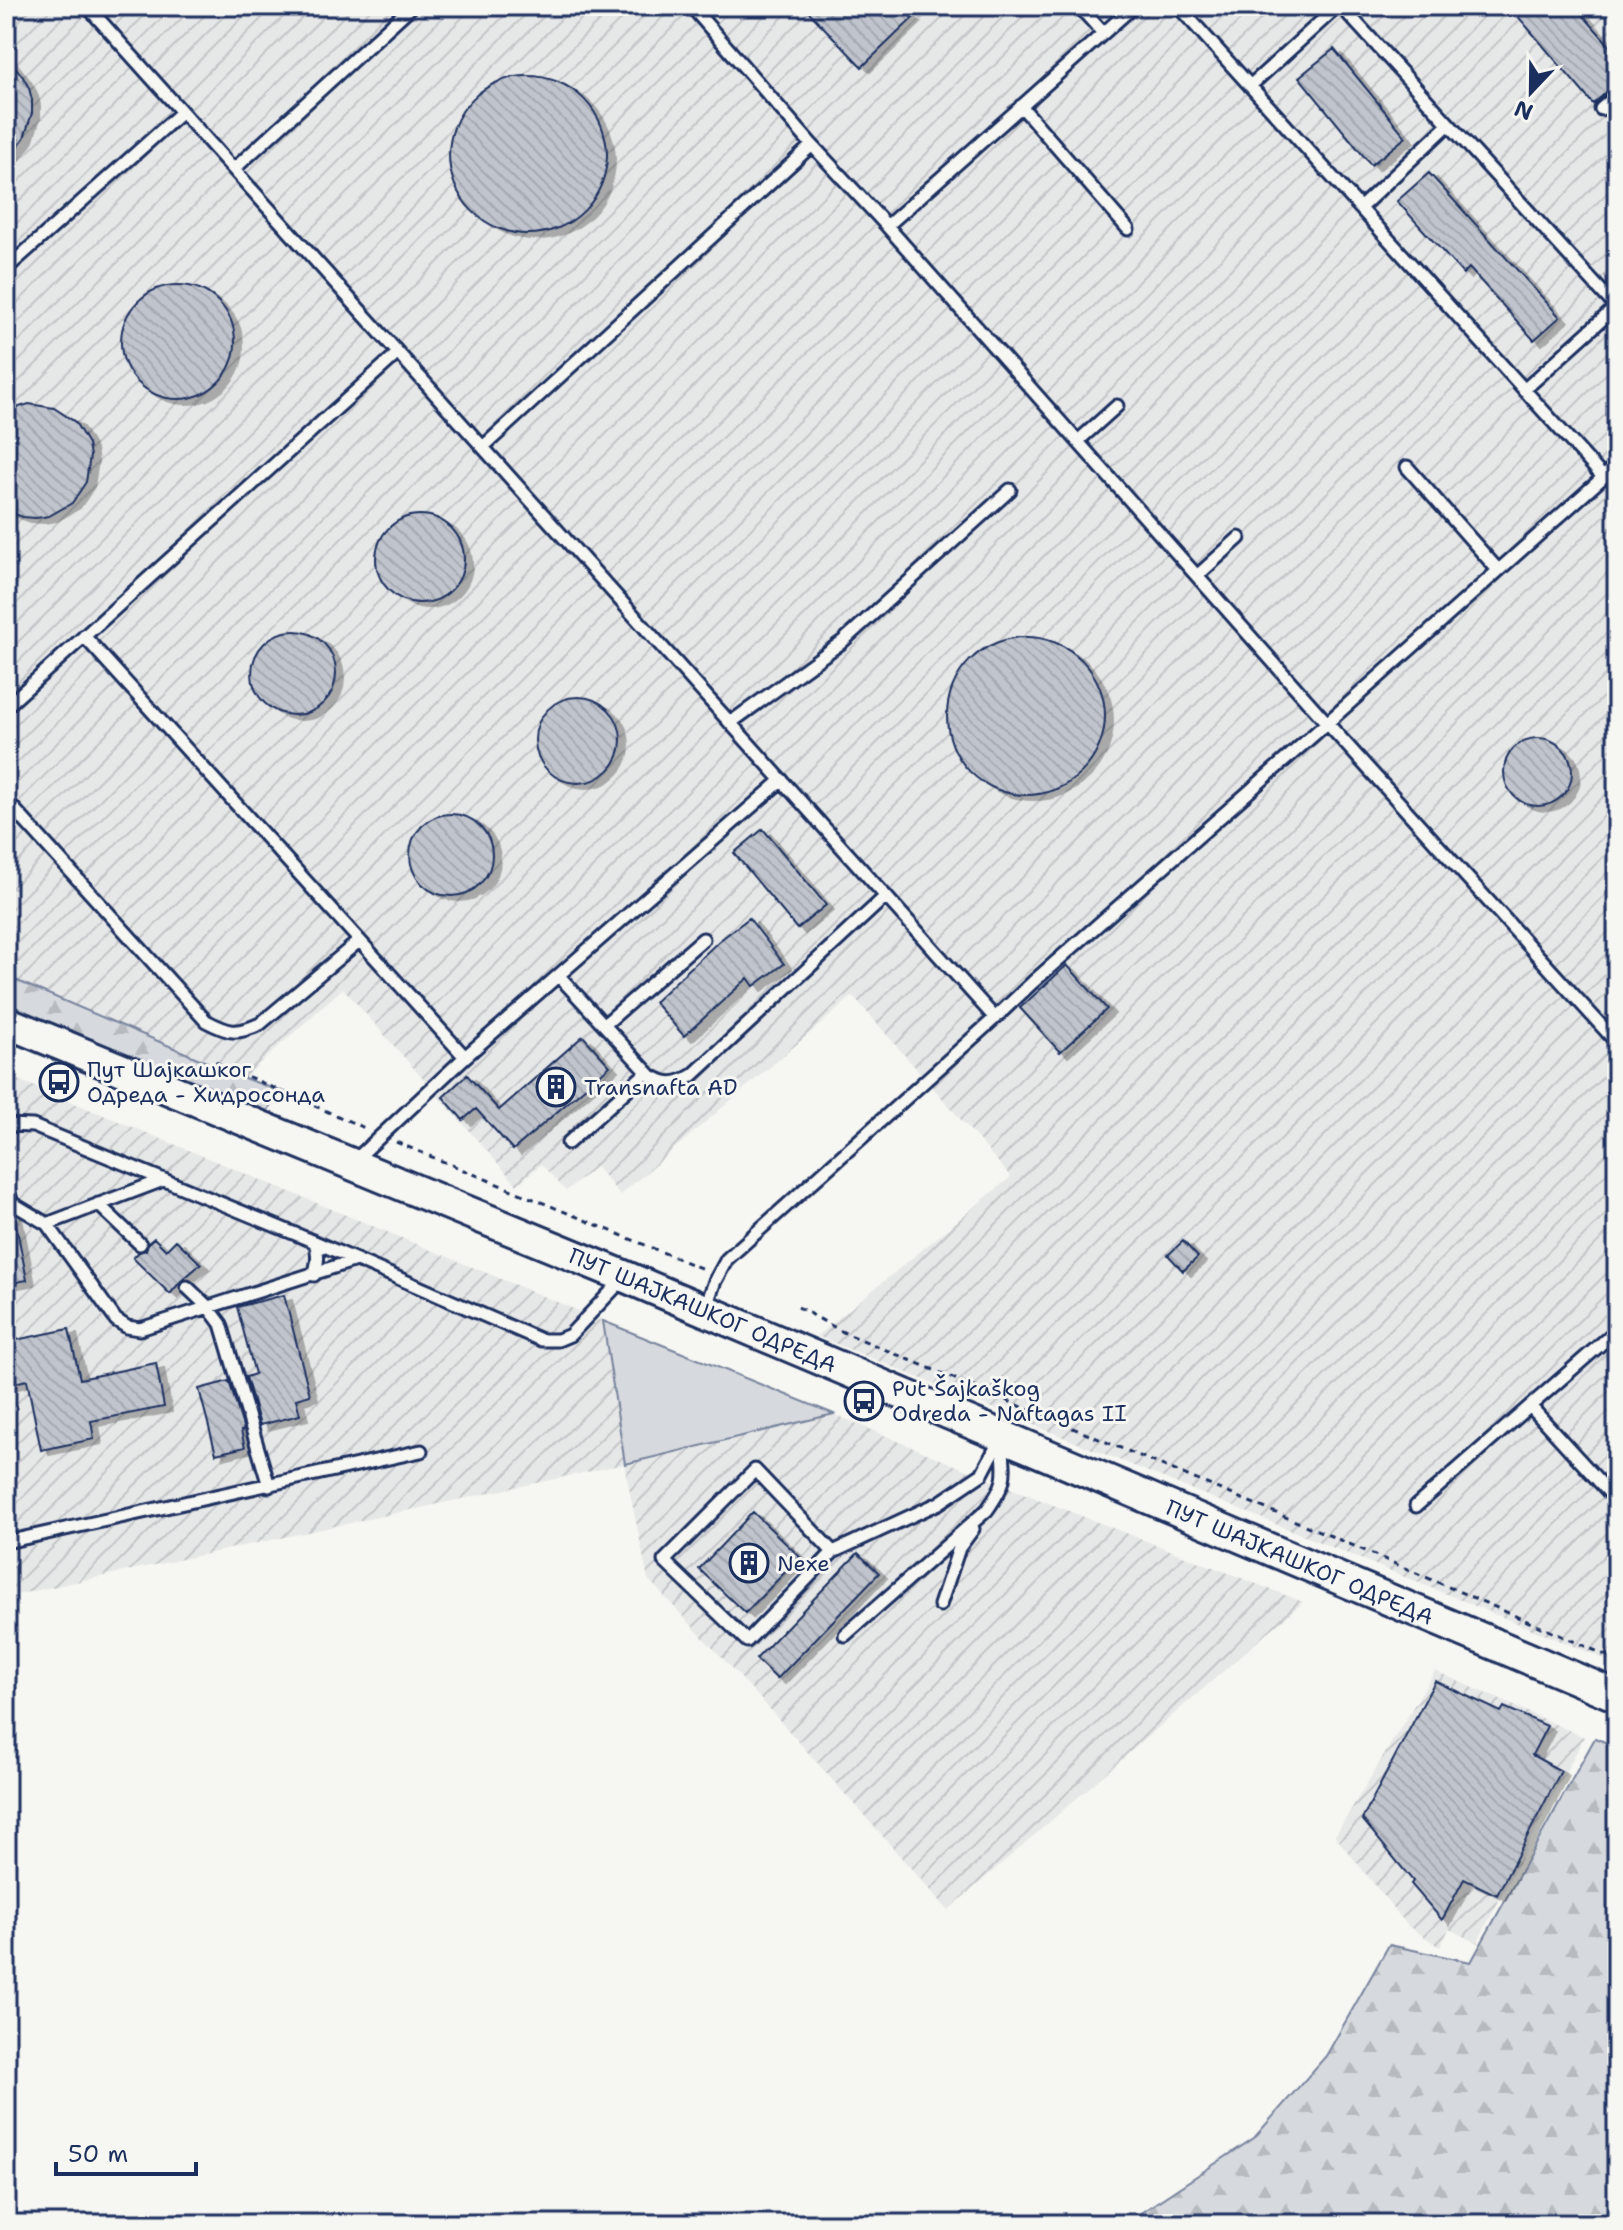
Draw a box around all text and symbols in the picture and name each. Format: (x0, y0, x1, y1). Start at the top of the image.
north arrow (1491, 52, 1571, 132)
text: N (1510, 93, 1537, 127)
place label: Пут Шајкашког Одреда - Хидросонда (87, 1055, 325, 1109)
bus stop icon: Пут Шајкашког Одреда - Хидросонда (38, 1061, 80, 1103)
building icon: Transnafta AD (535, 1066, 577, 1108)
place label: Transnafta AD (584, 1073, 737, 1102)
street label: ПУТ ШАЈКАШКОГ ОДРЕДА (565, 1241, 841, 1379)
place label: Put Šajkaškog Odreda - Naftagas II (892, 1374, 1127, 1428)
bus stop icon: Put Šajkaškog Odreda - Naftagas II (843, 1380, 885, 1422)
street label: ПУТ ШАЈКАШКОГ ОДРЕДА (1162, 1493, 1438, 1631)
building icon: Nexe (728, 1542, 770, 1584)
place label: Nexe (777, 1549, 830, 1578)
scale bar (56, 2126, 196, 2176)
text: 50 m (68, 2138, 128, 2170)

